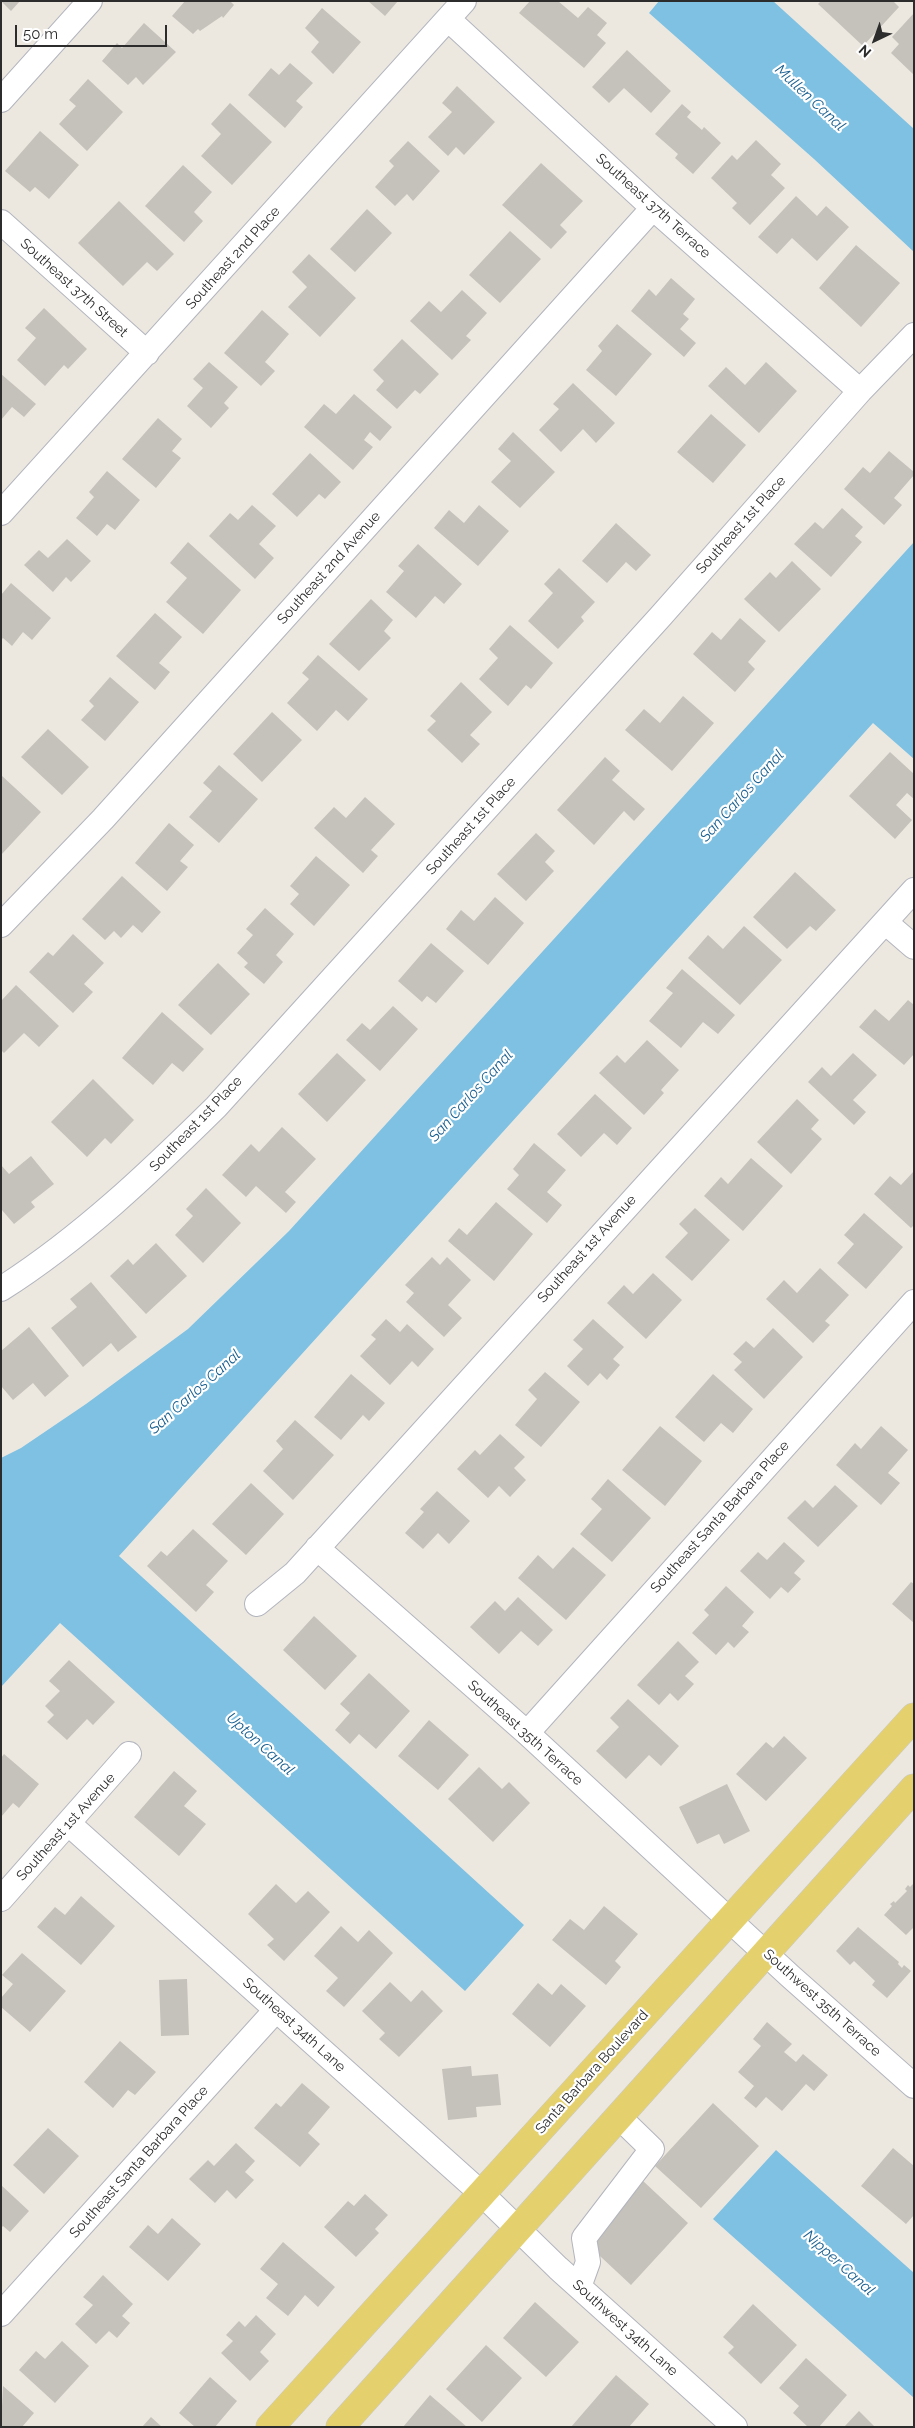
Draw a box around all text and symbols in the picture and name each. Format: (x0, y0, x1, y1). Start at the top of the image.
scale bar (18, 15, 170, 47)
north arrow (850, 15, 900, 65)
text: 50 m (23, 25, 58, 43)
text: N (856, 42, 874, 61)
water label: Mullen Canal (771, 61, 849, 135)
street label: Southeast 37th Terrace (592, 150, 714, 262)
street label: Southeast 2nd Place (182, 203, 284, 313)
street label: Southeast 37th Street (17, 235, 131, 341)
street label: Southeast 1st Place (693, 473, 789, 577)
street label: Southeast 2nd Avenue (274, 508, 384, 628)
water label: San Carlos Canal (696, 746, 788, 846)
street label: Southeast 1st Place (423, 774, 519, 878)
water label: San Carlos Canal (425, 1046, 517, 1146)
street label: Southeast 1st Place (146, 1073, 246, 1175)
street label: Southeast 1st Avenue (534, 1192, 640, 1306)
water label: San Carlos Canal (145, 1346, 245, 1438)
street label: Southeast Santa Barbara Place (647, 1437, 793, 1597)
street label: Southeast 35th Terrace (464, 1677, 586, 1789)
water label: Upton Canal (222, 1709, 298, 1779)
street label: Southeast 1st Avenue (13, 1770, 119, 1884)
street label: Southwest 35th Terrace (760, 1946, 884, 2060)
street label: Southeast 34th Lane (239, 1974, 349, 2076)
street label: Santa Barbara Boulevard (532, 2007, 652, 2137)
street label: Southeast Santa Barbara Place (66, 2082, 212, 2242)
water label: Nipper Canal (800, 2226, 878, 2300)
street label: Southwest 34th Lane (569, 2276, 681, 2380)

